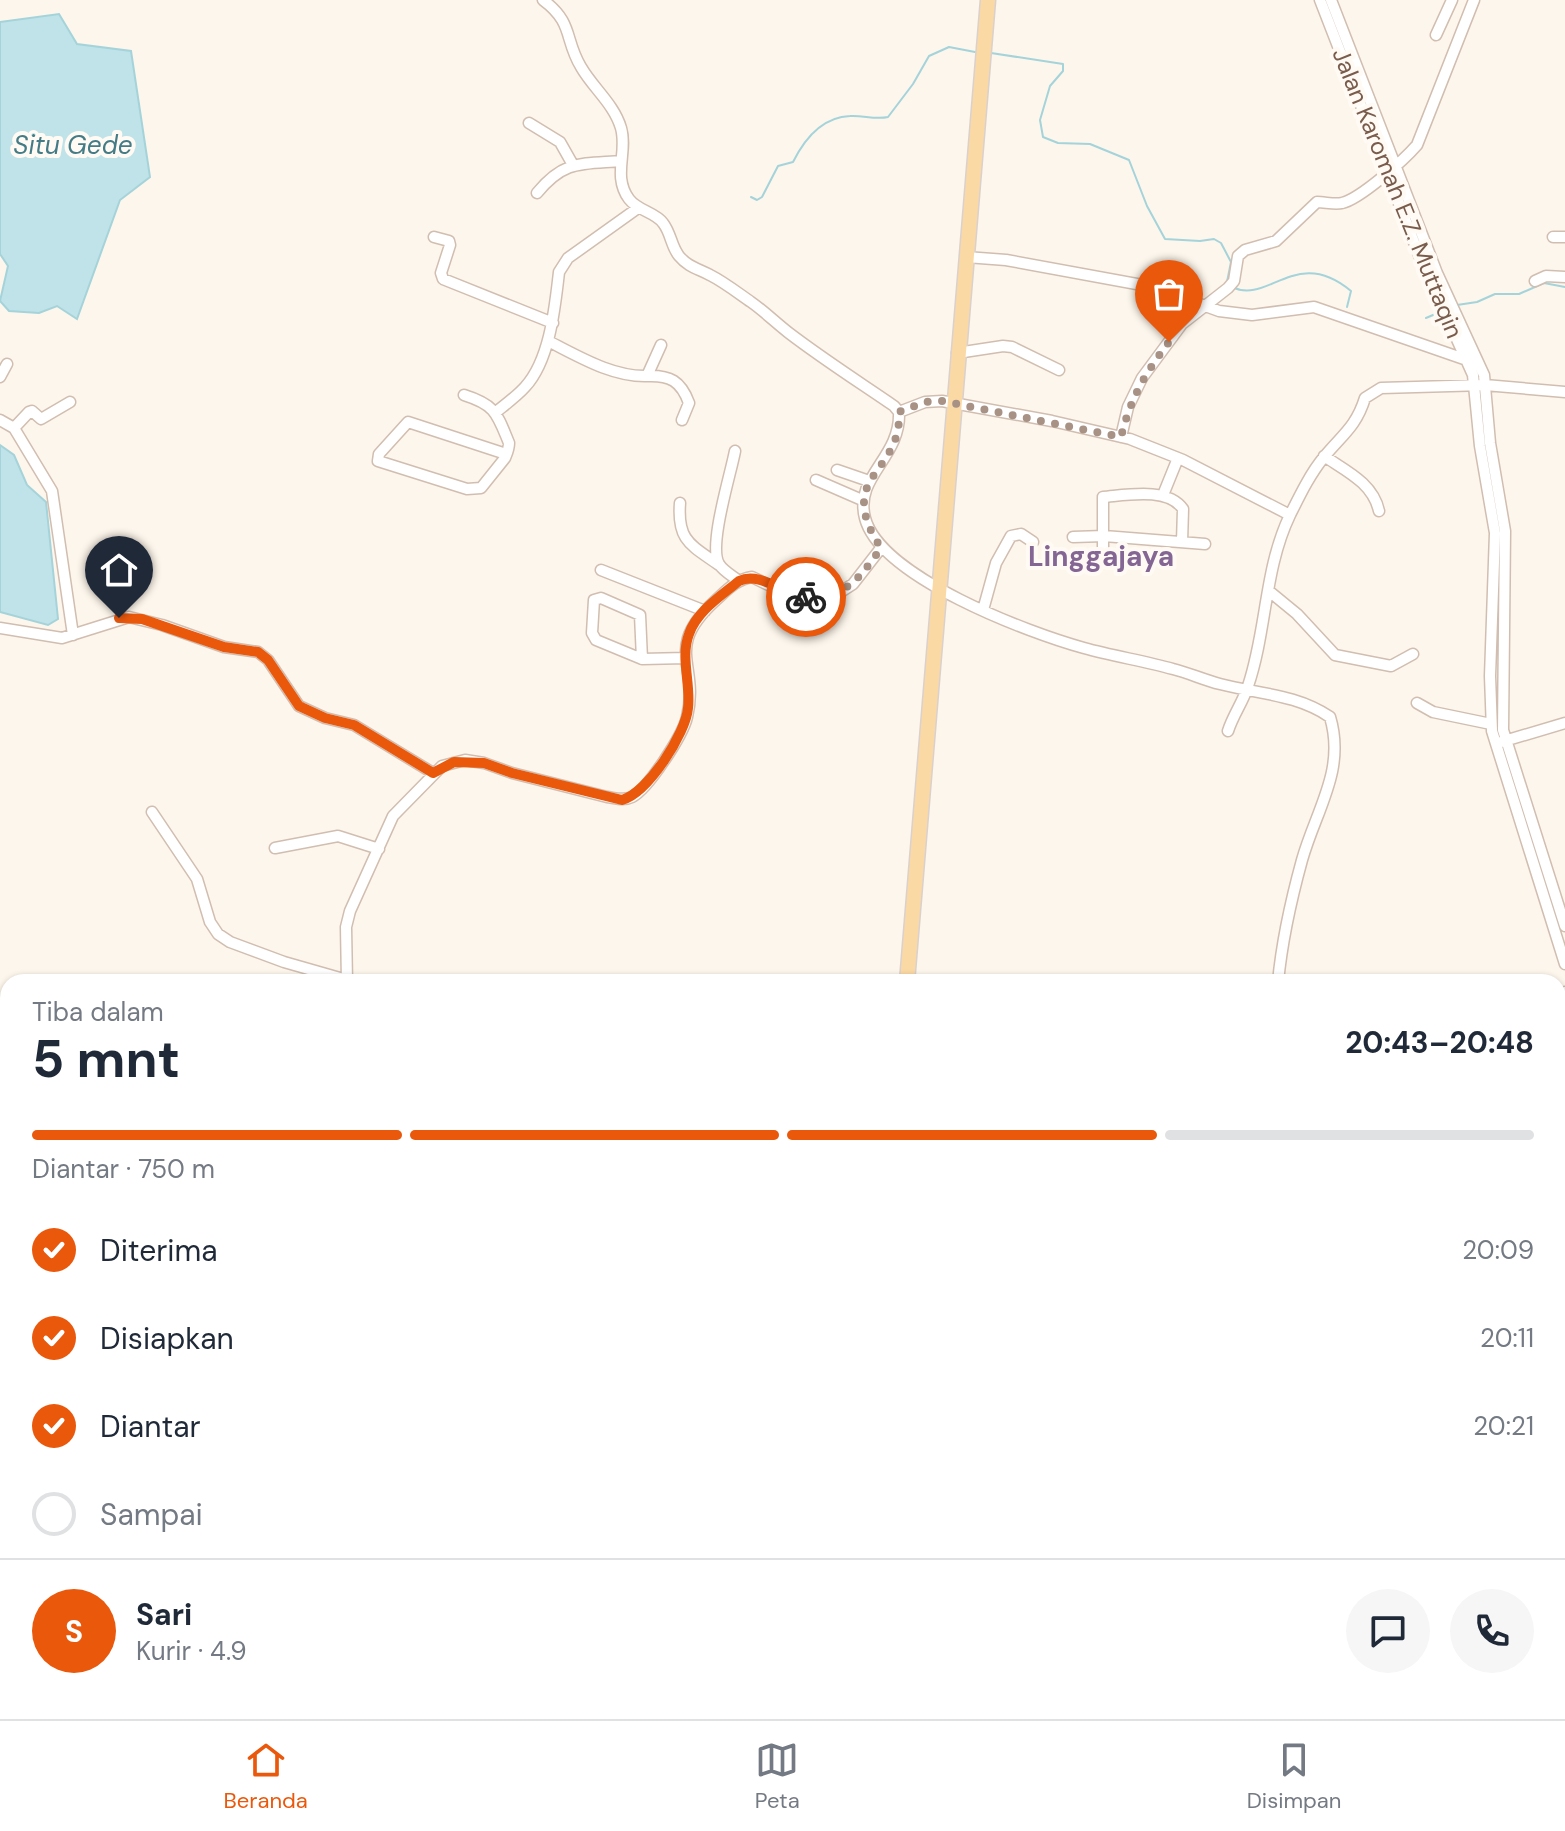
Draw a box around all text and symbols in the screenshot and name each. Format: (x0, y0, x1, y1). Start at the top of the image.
street label: Jalan Karomah E.Z. Muttaqin (1326, 43, 1470, 343)
water label: Situ Gede (13, 128, 133, 162)
pin (1135, 260, 1203, 342)
icon: bag (1147, 272, 1191, 316)
pin (85, 536, 153, 618)
district label: Linggajaya (1028, 538, 1174, 575)
icon: home (97, 548, 141, 592)
courier (766, 557, 846, 637)
icon: bike (784, 575, 828, 619)
text: Tiba dalam (32, 995, 164, 1029)
text: 20:43–20:48 (1345, 1023, 1534, 1062)
text: 5 mnt (32, 1025, 180, 1093)
text: Diantar · 750 m (32, 1152, 215, 1186)
icon: check (32, 1228, 76, 1272)
text: Diterima (100, 1231, 218, 1270)
text: 20:09 (1462, 1233, 1534, 1267)
icon: check (32, 1316, 76, 1360)
text: Disiapkan (100, 1319, 234, 1358)
text: 20:11 (1480, 1321, 1534, 1355)
icon: check (32, 1404, 76, 1448)
text: Diantar (100, 1407, 201, 1446)
text: 20:21 (1473, 1409, 1534, 1443)
text: Sampai (100, 1495, 203, 1534)
button: chat (1346, 1589, 1430, 1673)
button: phone (1450, 1589, 1534, 1673)
text: Sari (136, 1595, 192, 1634)
text: S (65, 1612, 83, 1651)
text: Kurir · 4.9 (136, 1634, 247, 1668)
tab: Beranda (224, 1738, 308, 1815)
tab: Peta (755, 1738, 800, 1815)
tab: Disimpan (1247, 1738, 1341, 1815)

